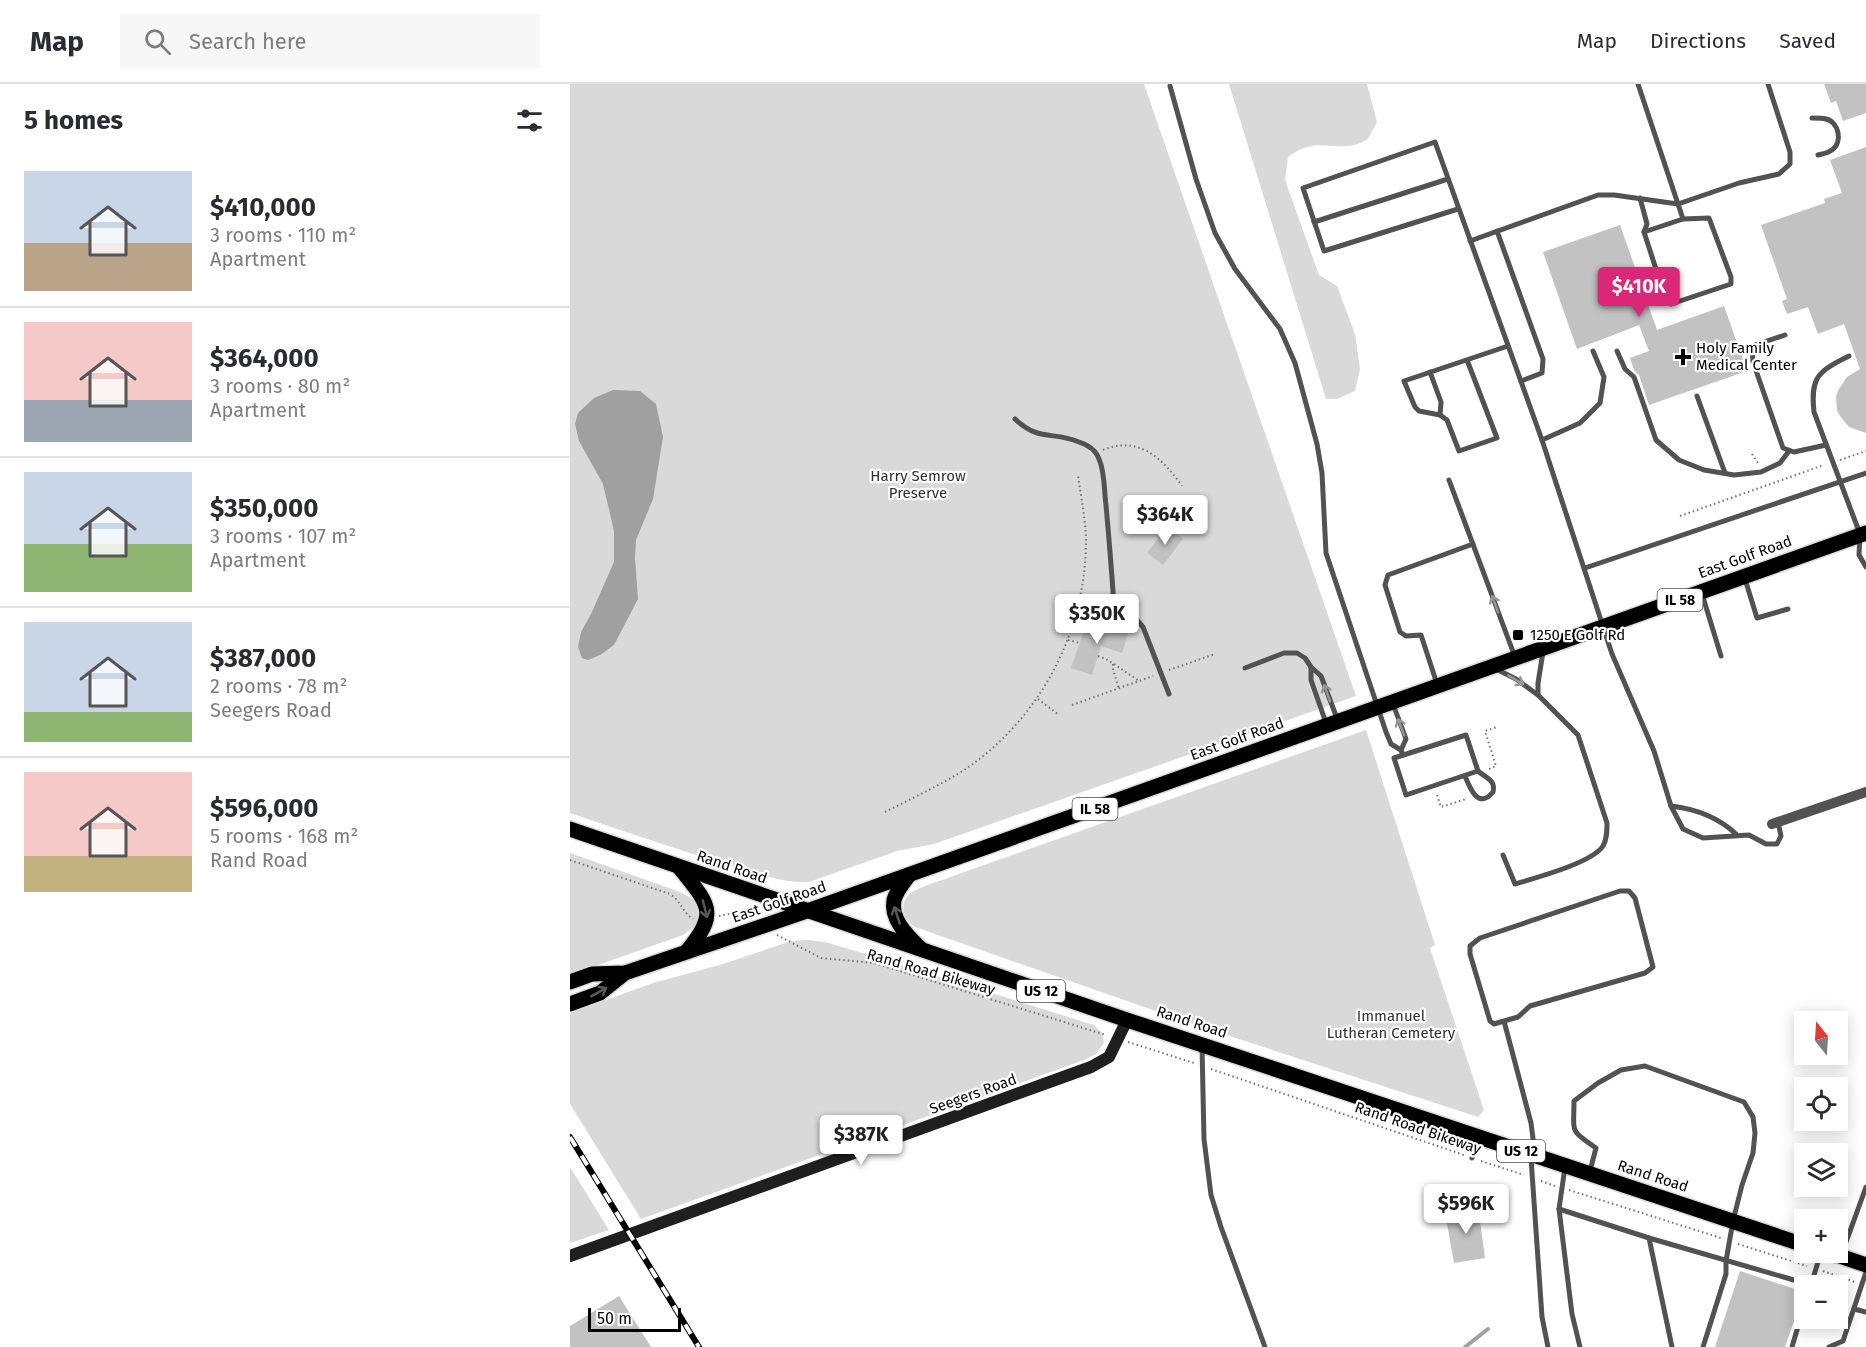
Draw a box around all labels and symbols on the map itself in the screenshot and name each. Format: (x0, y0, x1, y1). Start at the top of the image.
pin: $410K (1597, 267, 1681, 318)
place label: Holy Family Medical Center (1696, 339, 1797, 374)
marker: Holy Family Medical Center (1674, 348, 1692, 366)
park label: Harry Semrow Preserve (870, 467, 966, 502)
pin: $364K (1123, 495, 1207, 546)
street label: East Golf Road (1696, 532, 1794, 582)
road number: IL 58 (1658, 589, 1702, 611)
pin: $350K (1055, 594, 1139, 645)
one-way arrow (1489, 595, 1500, 614)
place label: 1250 E Golf Rd (1530, 626, 1625, 644)
marker: 1250 E Golf Rd (1511, 628, 1525, 642)
one-way arrow (1507, 675, 1524, 687)
one-way arrow (1321, 684, 1332, 703)
street label: East Golf Road (1188, 714, 1286, 764)
one-way arrow (1395, 718, 1406, 737)
road number: IL 58 (1072, 798, 1118, 820)
street label: Rand Road (694, 847, 770, 887)
street label: East Golf Road (730, 877, 828, 927)
one-way arrow (701, 900, 712, 919)
one-way arrow (891, 907, 902, 925)
street label: Rand Road Bikeway (865, 945, 998, 999)
road number: US 12 (1017, 980, 1065, 1002)
one-way arrow (590, 986, 607, 998)
street label: Rand Road (1154, 1002, 1230, 1042)
park label: Immanuel Lutheran Cemetery (1327, 1007, 1456, 1042)
north arrow (1794, 1011, 1848, 1065)
street label: Seegers Road (927, 1070, 1019, 1118)
street label: Rand Road Bikeway (1352, 1098, 1484, 1158)
pin: $387K (819, 1115, 903, 1166)
road number: US 12 (1497, 1140, 1545, 1162)
street label: Rand Road (1615, 1156, 1691, 1196)
pin: $596K (1424, 1184, 1508, 1235)
scale bar (588, 1305, 681, 1332)

